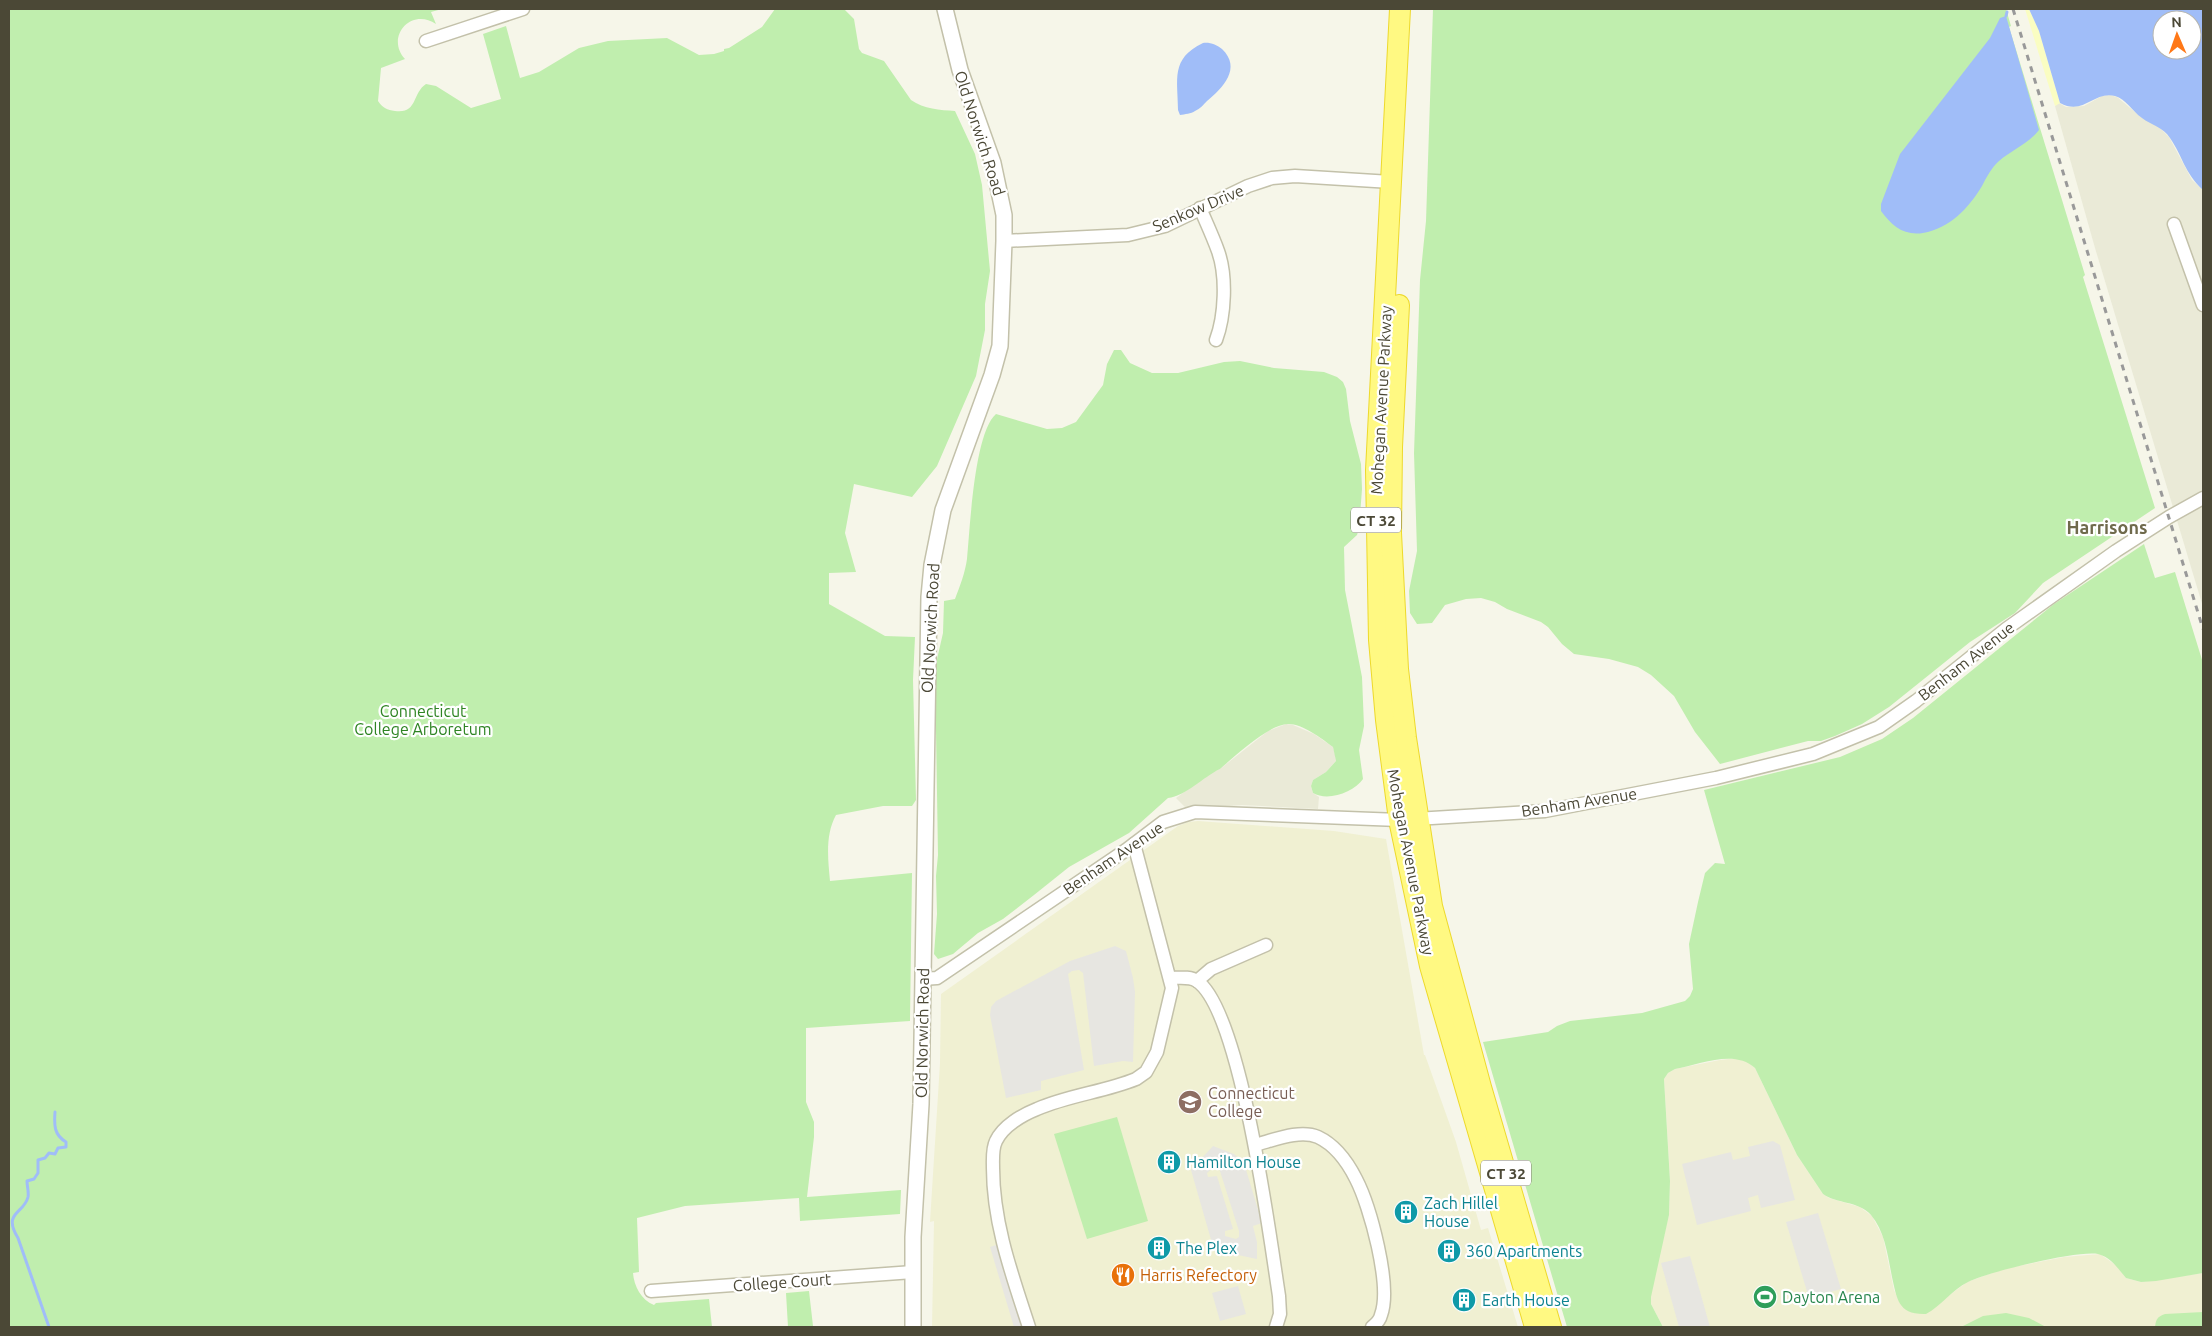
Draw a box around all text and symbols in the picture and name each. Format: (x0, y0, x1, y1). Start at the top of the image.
north arrow (2152, 10, 2202, 60)
text: N (2171, 14, 2182, 30)
street label: Old Norwich Road (951, 68, 1009, 198)
street label: Senkow Drive (1150, 181, 1246, 235)
street label: Mohegan Avenue Parkway (1367, 305, 1395, 495)
road number: CT 32 (1351, 508, 1401, 532)
district label: Harrisons (2067, 517, 2147, 537)
street label: Old Norwich Road (918, 563, 942, 693)
street label: Benham Avenue (1914, 618, 2018, 704)
park label: Connecticut College Arboretum (354, 702, 492, 738)
street label: Mohegan Avenue Parkway (1384, 767, 1438, 957)
street label: Benham Avenue (1520, 784, 1638, 820)
street label: Benham Avenue (1060, 818, 1166, 898)
street label: Old Norwich Road (912, 968, 932, 1098)
place label: Connecticut College (1208, 1084, 1295, 1120)
school or university icon: Connecticut College (1177, 1089, 1203, 1115)
building icon: Hamilton House (1156, 1149, 1182, 1175)
place label: Hamilton House (1186, 1153, 1301, 1171)
road number: CT 32 (1481, 1160, 1531, 1186)
place label: Zach Hillel House (1424, 1194, 1498, 1230)
building icon: Zach Hillel House (1393, 1199, 1419, 1225)
building icon: The Plex (1146, 1235, 1172, 1261)
building icon: 360 Apartments (1436, 1238, 1462, 1264)
place label: The Plex (1176, 1239, 1237, 1257)
place label: 360 Apartments (1466, 1242, 1582, 1260)
restaurant icon: Harris Refectory (1110, 1262, 1136, 1288)
place label: Harris Refectory (1140, 1266, 1257, 1284)
street label: College Court (732, 1270, 833, 1294)
sports icon: Dayton Arena (1752, 1284, 1778, 1310)
building icon: Earth House (1451, 1287, 1477, 1313)
place label: Dayton Arena (1782, 1288, 1880, 1306)
place label: Earth House (1482, 1291, 1570, 1309)

